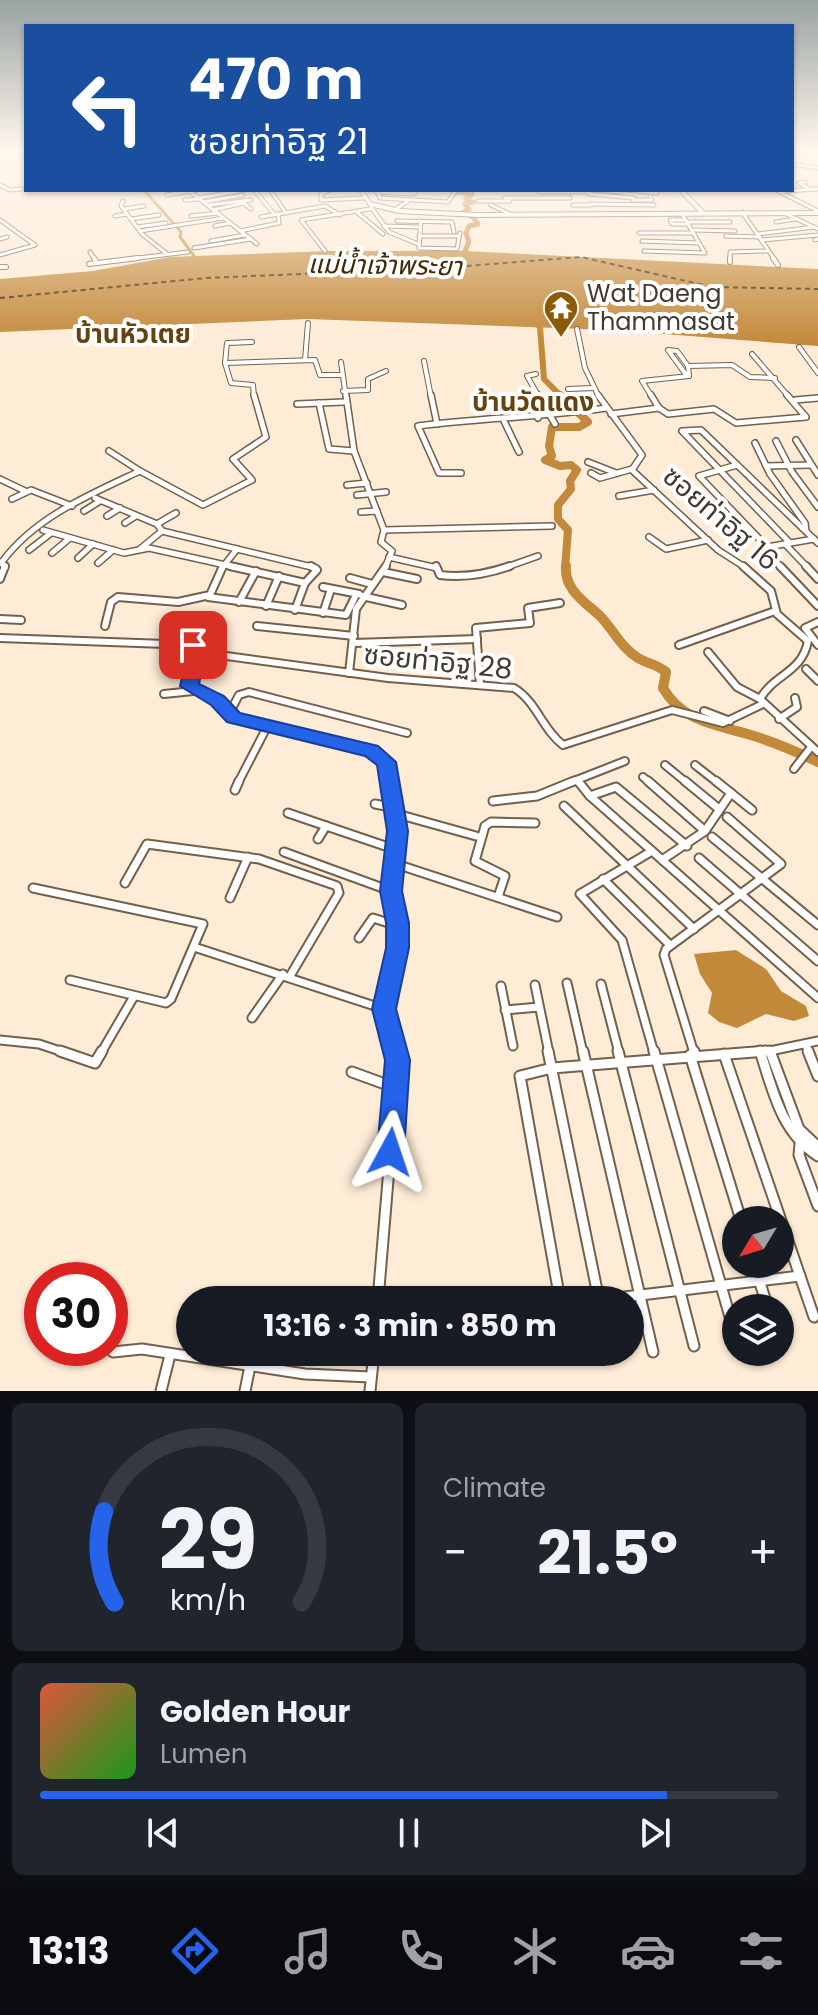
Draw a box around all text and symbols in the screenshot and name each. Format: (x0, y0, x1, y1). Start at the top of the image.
text: 470 m (188, 40, 364, 119)
icon: left (56, 56, 160, 160)
text: ซอยท่าอิฐ 21 (188, 116, 369, 167)
water label: แม่น้ำเจ้าพระยา (308, 246, 464, 284)
place label: Wat Daeng Thammasat (587, 277, 735, 338)
temple icon: Wat Daeng Thammasat (542, 289, 580, 339)
district label: บ้านหัวเตย (75, 316, 191, 352)
district label: บ้านวัดแดง (472, 384, 594, 420)
street label: ซอยท่าอิฐ 16 (654, 457, 787, 580)
pin (159, 611, 227, 679)
icon: arrive (171, 623, 215, 667)
street label: ซอยท่าอิฐ 28 (362, 634, 514, 689)
position arrow (348, 1110, 432, 1194)
north arrow (722, 1206, 794, 1278)
map controls (722, 1206, 794, 1366)
speed limit sign: 30 (24, 1262, 128, 1366)
button: layers (722, 1294, 794, 1366)
text: 13:16 · 3 min · 850 m (263, 1304, 557, 1347)
text: Climate (443, 1470, 546, 1506)
text: 29 (158, 1482, 257, 1598)
text: 21.5° (537, 1511, 678, 1595)
text: − (443, 1522, 467, 1583)
text: + (748, 1522, 778, 1583)
text: km/h (169, 1580, 246, 1620)
text: Golden Hour (160, 1690, 350, 1733)
text: Lumen (160, 1736, 247, 1772)
icon: previous (141, 1811, 185, 1855)
icon: pause (387, 1811, 431, 1855)
icon: next (633, 1811, 677, 1855)
icon: directions (167, 1923, 223, 1979)
icon: music (280, 1923, 336, 1979)
icon: phone (393, 1923, 449, 1979)
icon: climate (507, 1923, 563, 1979)
icon: car (620, 1923, 676, 1979)
icon: filters (733, 1923, 789, 1979)
text: 13:13 (29, 1926, 110, 1977)

